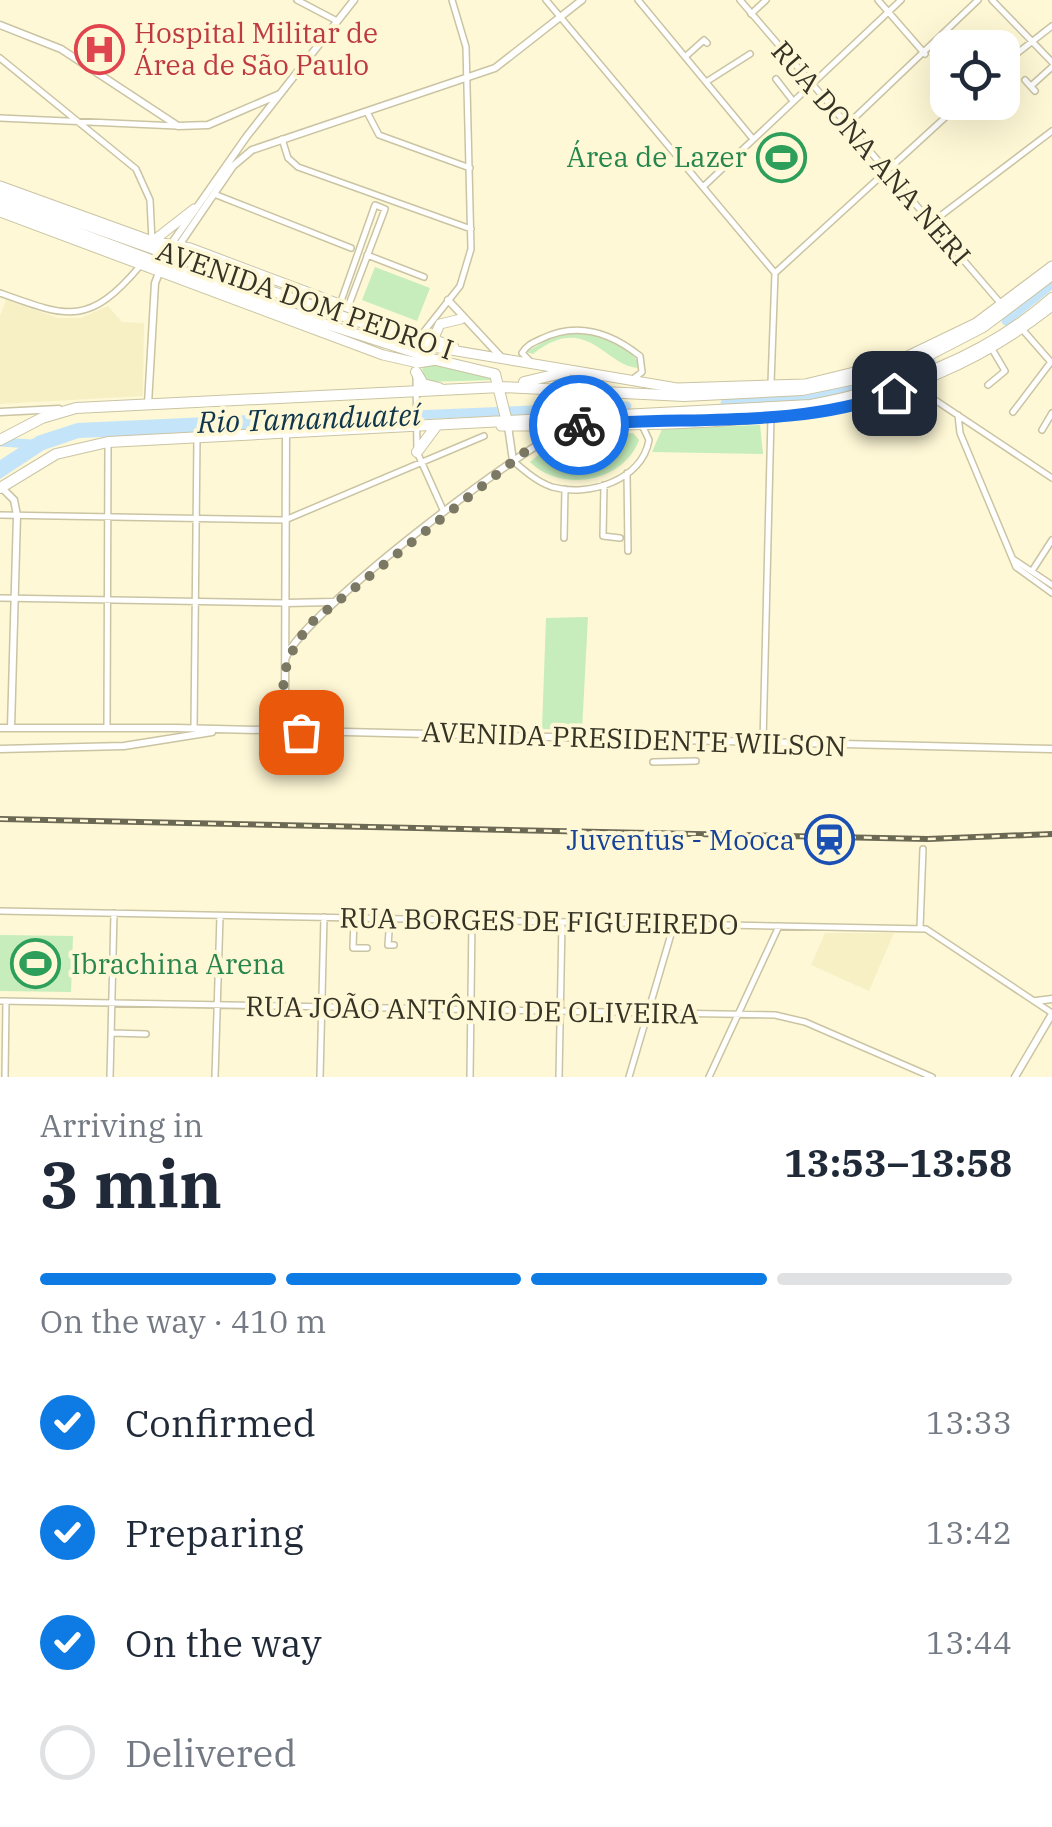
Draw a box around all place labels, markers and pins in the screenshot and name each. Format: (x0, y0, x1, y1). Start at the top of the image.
place label: Hospital Militar de Área de São Paulo (134, 14, 378, 83)
hospital icon: Hospital Militar de Área de São Paulo (73, 23, 125, 75)
sports icon: Área de Lazer (756, 131, 808, 183)
place label: Área de Lazer (567, 138, 748, 175)
pin (852, 351, 937, 436)
pin (259, 690, 344, 775)
station icon: Juventus - Mooca (804, 814, 856, 866)
place label: Juventus - Mooca (566, 821, 795, 858)
sports icon: Ibrachina Arena (10, 938, 62, 990)
place label: Ibrachina Arena (71, 945, 285, 982)

